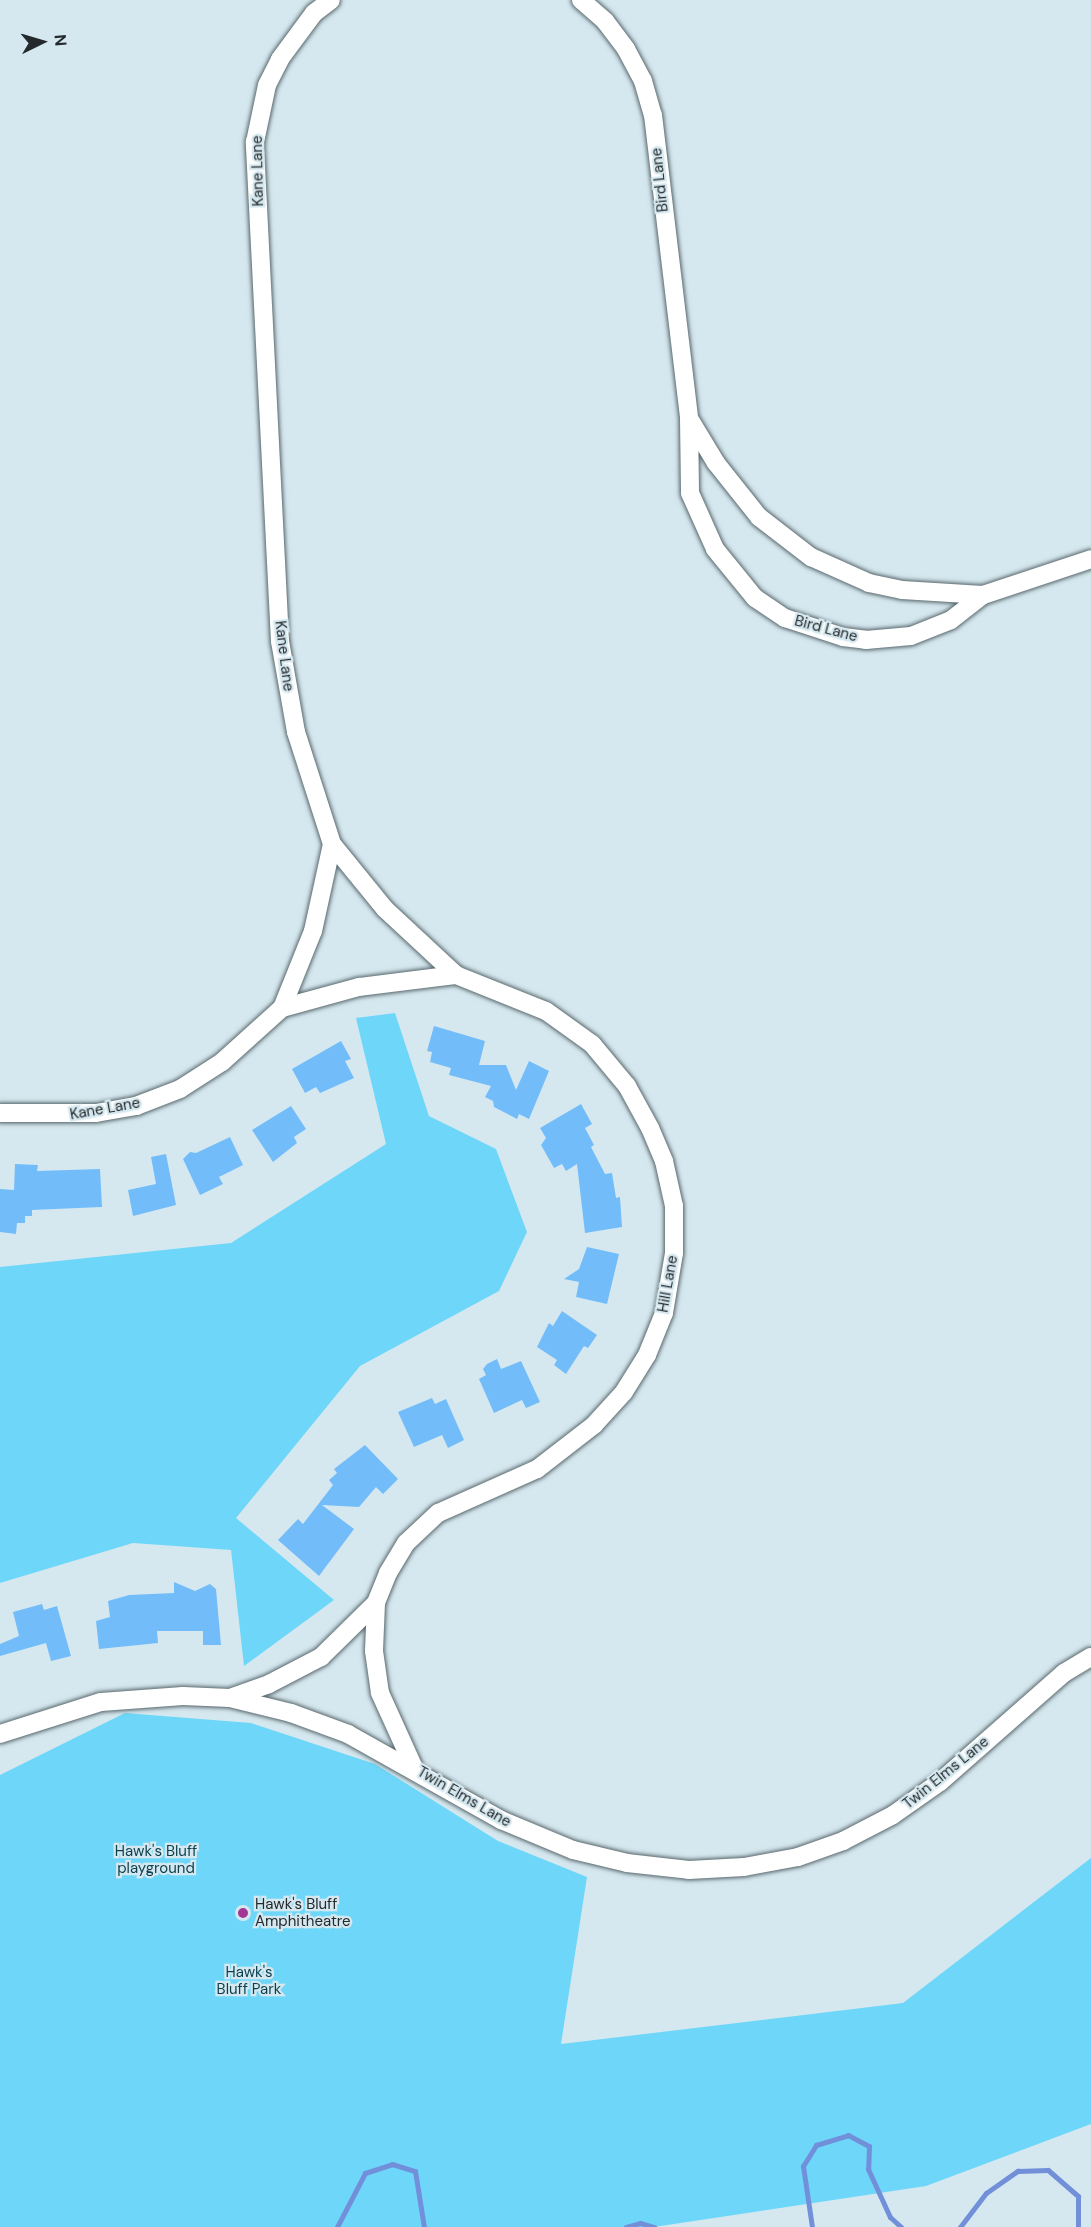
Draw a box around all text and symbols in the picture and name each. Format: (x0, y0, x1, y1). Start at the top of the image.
north arrow (12, 12, 72, 72)
text: N (49, 34, 71, 47)
street label: Kane Lane (248, 135, 268, 207)
street label: Bird Lane (648, 147, 672, 213)
street label: Bird Lane (793, 612, 859, 646)
street label: Kane Lane (271, 620, 297, 692)
street label: Kane Lane (69, 1094, 141, 1124)
street label: Hill Lane (654, 1254, 682, 1314)
street label: Twin Elms Lane (899, 1733, 993, 1813)
street label: Twin Elms Lane (414, 1763, 514, 1831)
park label: Hawk's Bluff playground (115, 1842, 197, 1877)
place label: Hawk's Bluff Amphitheatre (255, 1895, 351, 1930)
marker: Hawk's Bluff Amphitheatre (236, 1906, 250, 1920)
park label: Hawk's Bluff Park (217, 1963, 281, 1998)

